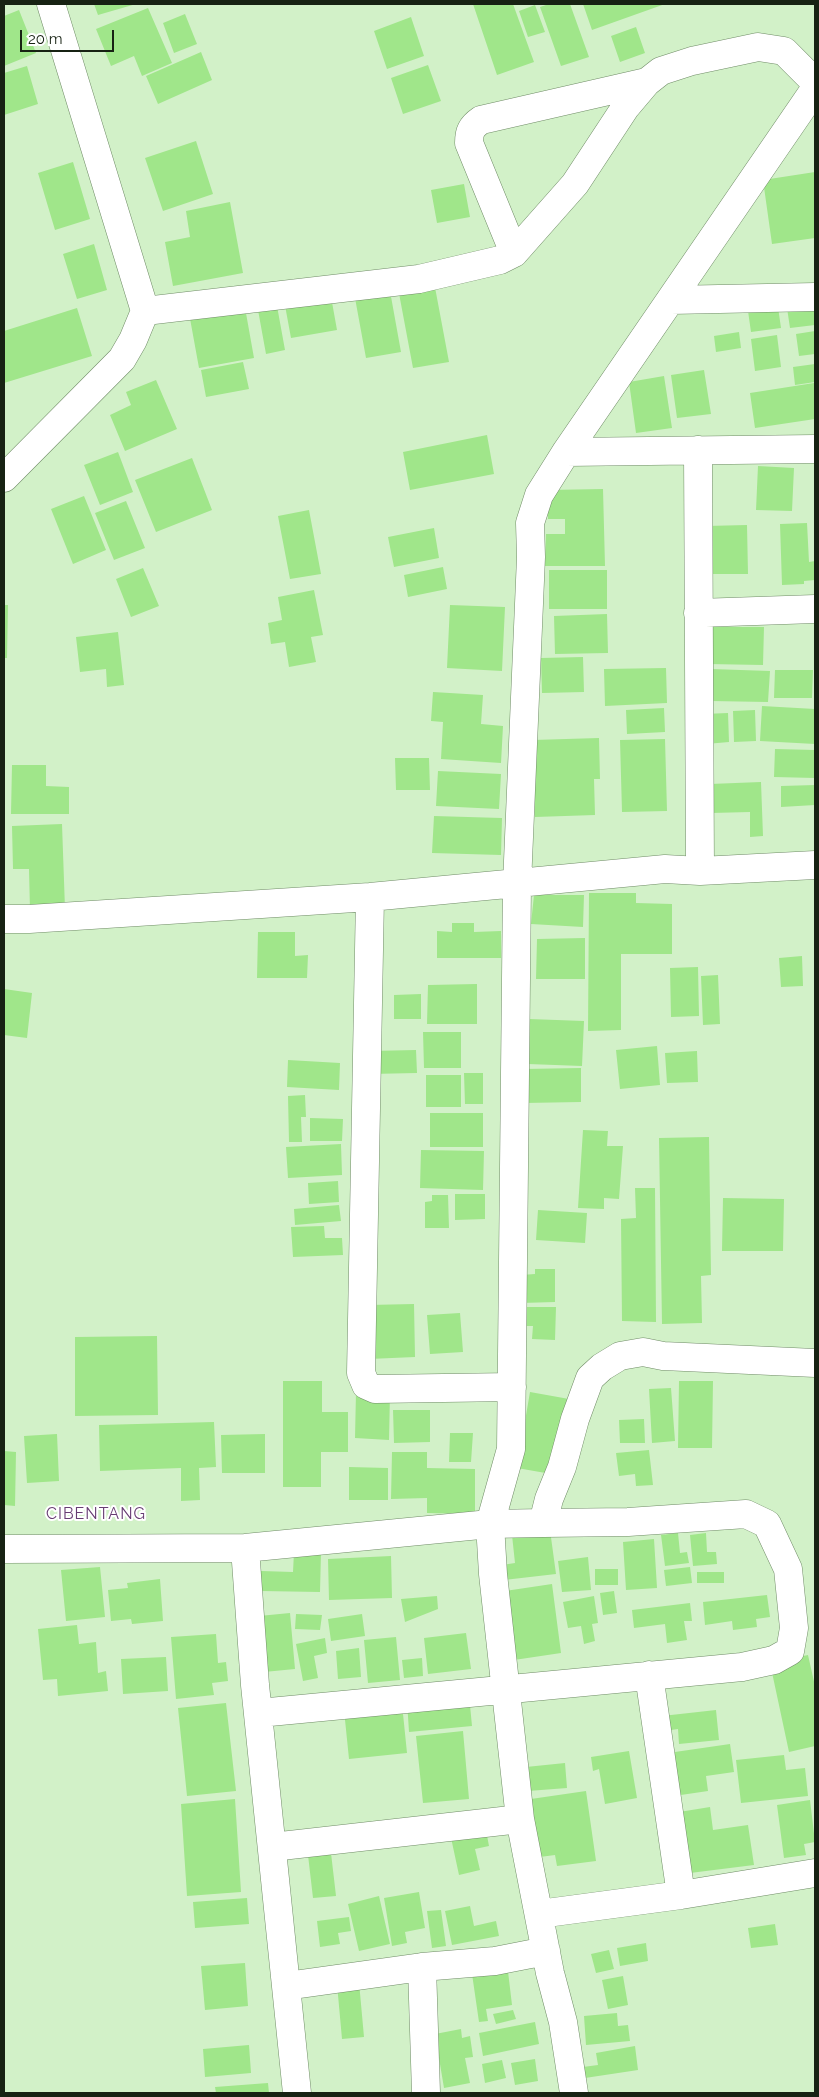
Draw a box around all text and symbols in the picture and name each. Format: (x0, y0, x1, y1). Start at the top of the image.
scale bar (22, 20, 116, 52)
text: 20 m (28, 30, 63, 48)
district label: CIBENTANG (45, 1504, 147, 1524)

